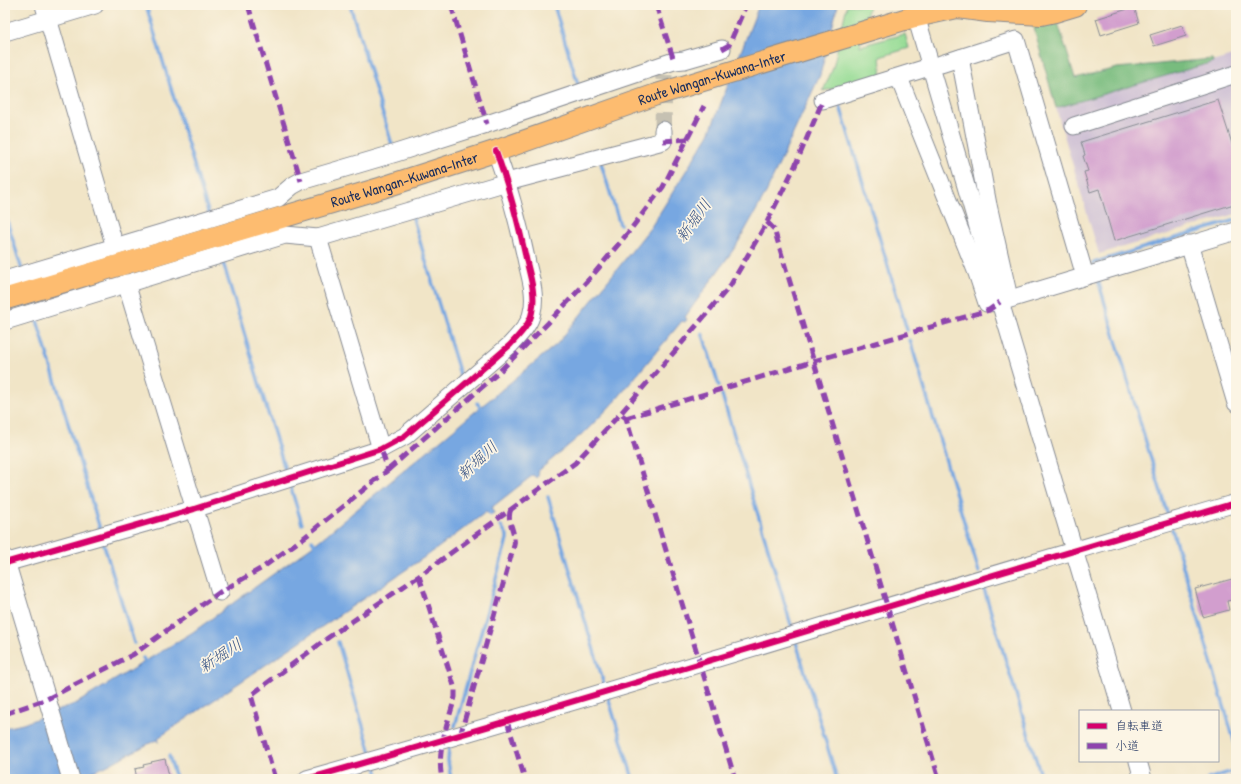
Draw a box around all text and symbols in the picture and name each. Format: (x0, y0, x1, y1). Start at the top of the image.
street label: Route Wangan-Kuwana-Inter (635, 45, 789, 110)
street label: Route Wangan-Kuwana-Inter (328, 146, 481, 212)
water label: 新堀川 (670, 194, 716, 246)
water label: 新堀川 (452, 436, 502, 484)
water label: 新堀川 (194, 633, 246, 677)
legend (1079, 710, 1219, 762)
text: 自転車道 (1115, 717, 1163, 734)
text: 小道 (1115, 737, 1139, 754)

